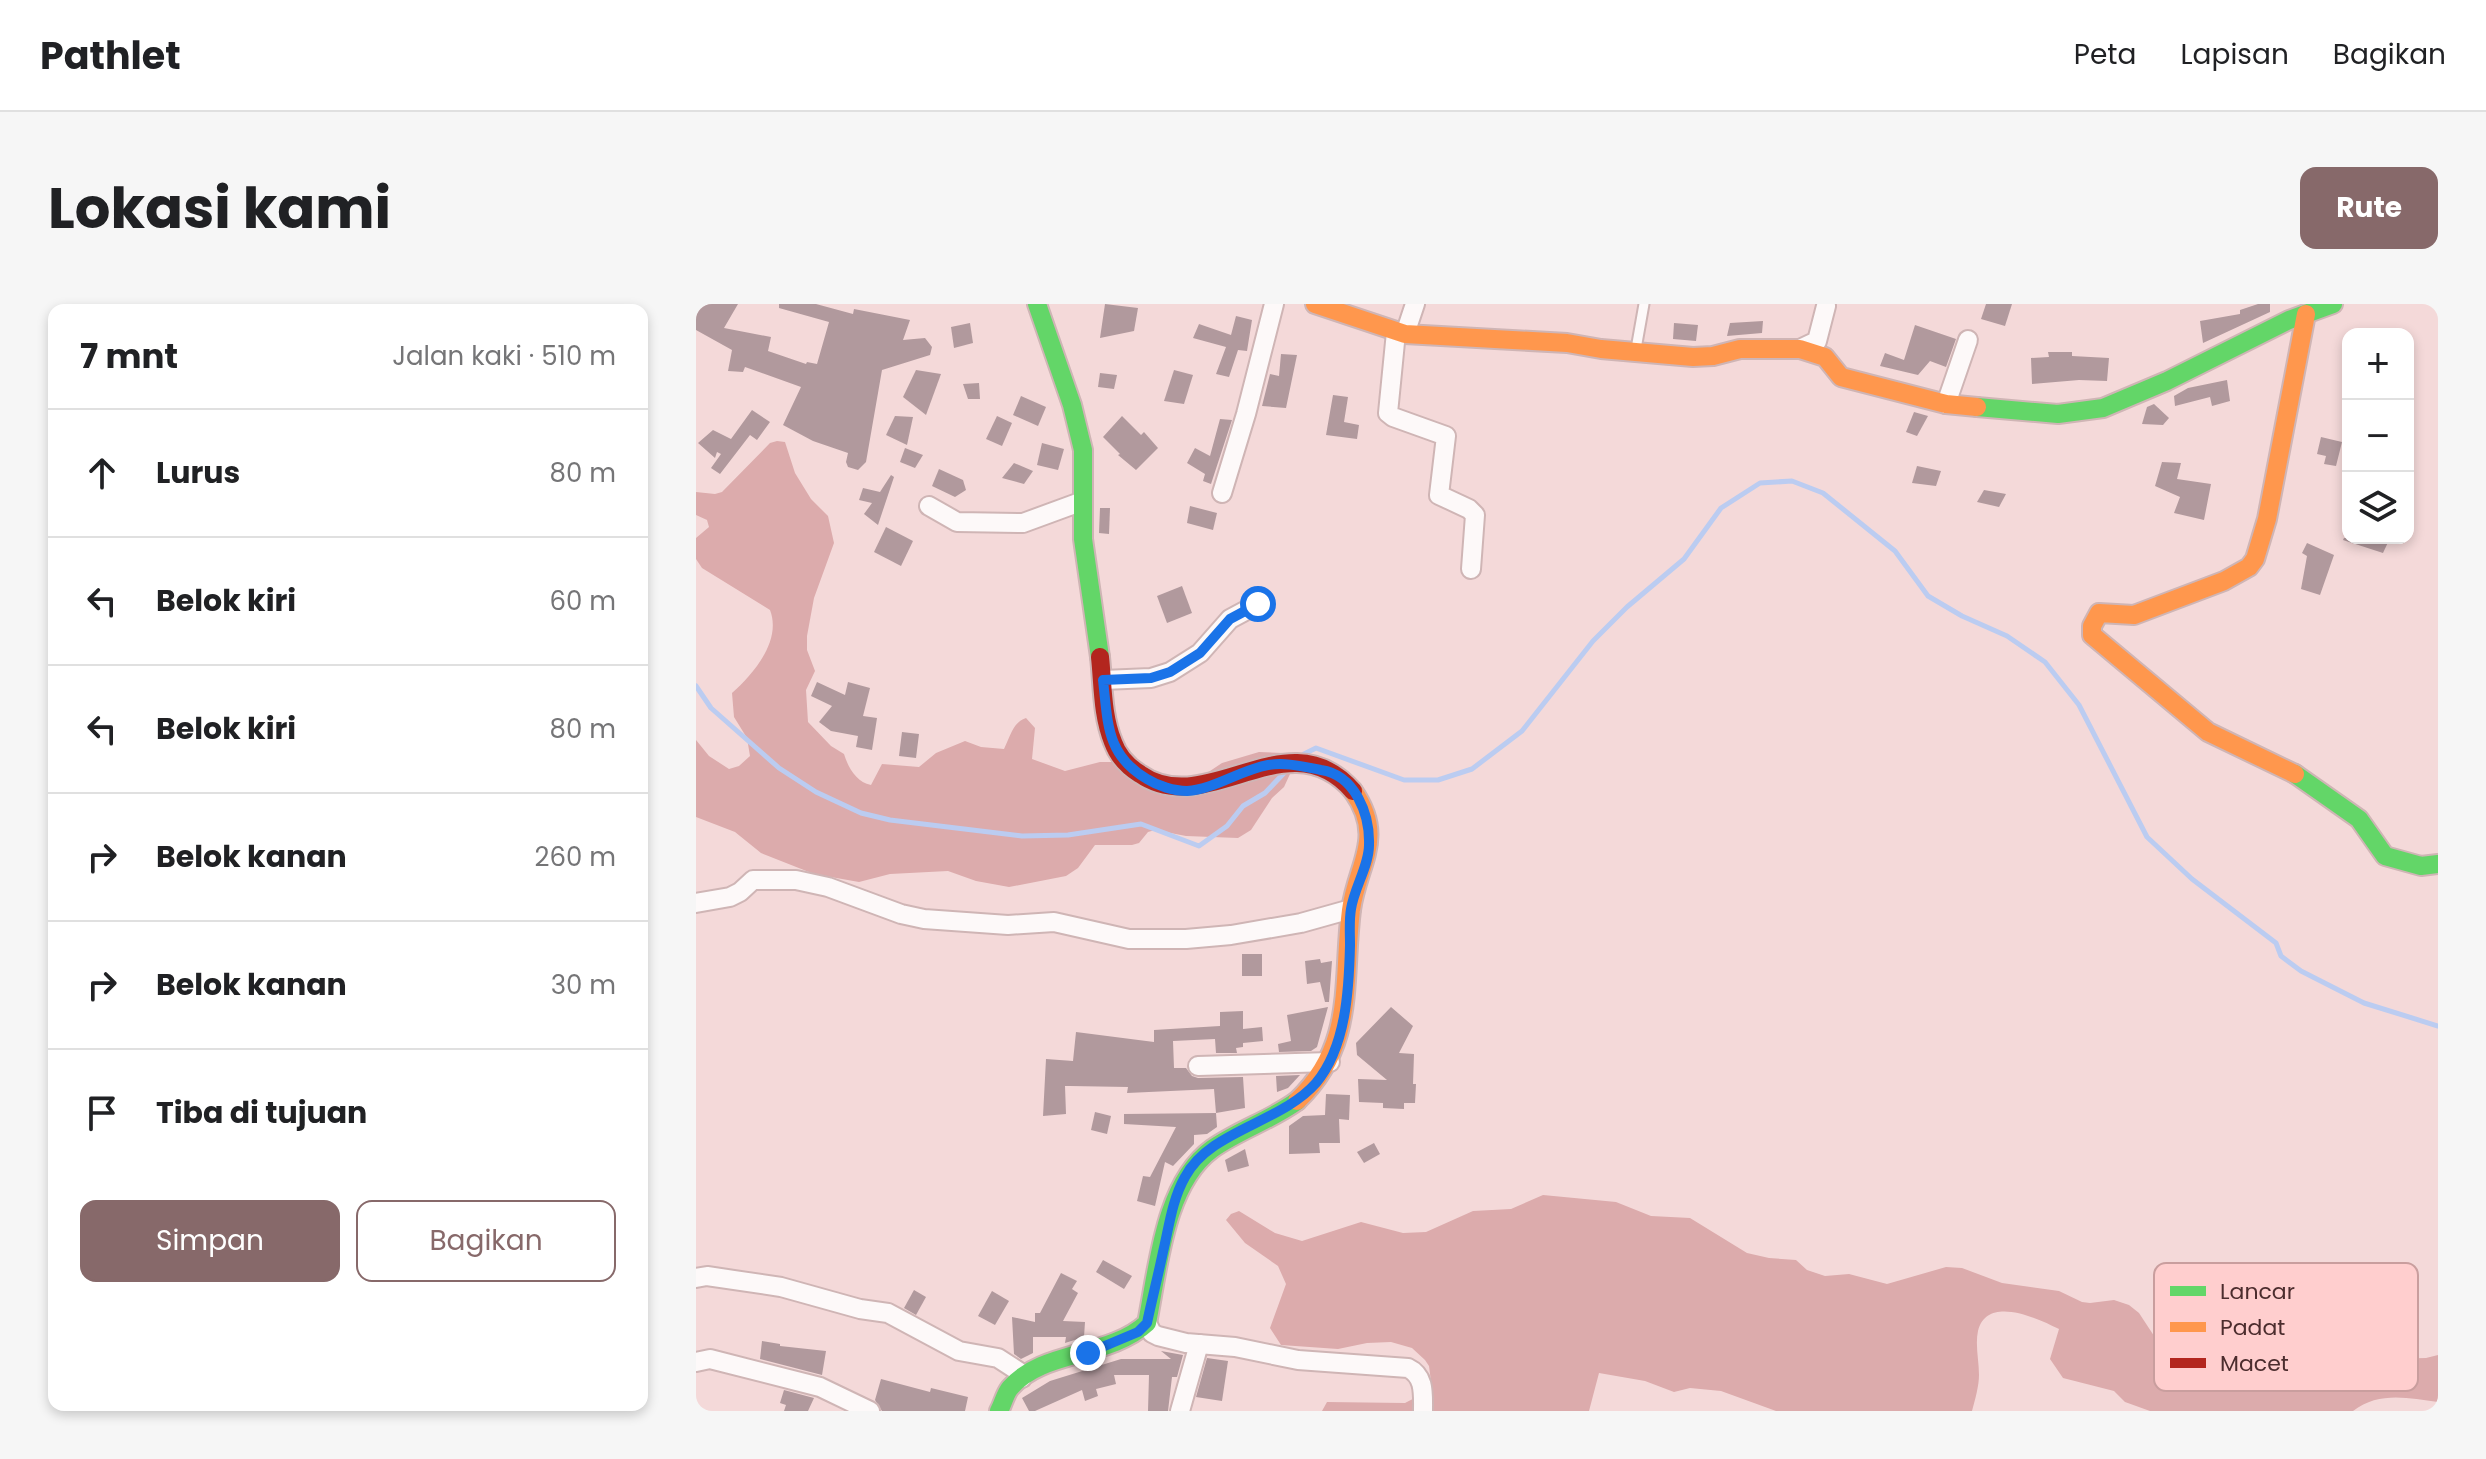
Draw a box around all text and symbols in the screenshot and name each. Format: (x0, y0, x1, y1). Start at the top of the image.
text: Pathlet (40, 29, 181, 82)
text: Peta (2074, 35, 2137, 74)
text: Lapisan (2181, 35, 2289, 74)
text: Bagikan (2333, 35, 2446, 74)
button: Rute (2300, 167, 2438, 249)
text: Lokasi kami (48, 169, 391, 248)
map controls (2342, 328, 2414, 544)
button: + (2342, 328, 2414, 400)
text: 7 mnt (80, 332, 178, 380)
text: Jalan kaki · 510 m (392, 338, 616, 374)
button: − (2342, 400, 2414, 472)
icon: ahead (80, 451, 124, 495)
text: Lurus (156, 451, 240, 494)
text: 80 m (550, 455, 616, 491)
button: layers (2342, 472, 2414, 544)
icon: left (80, 579, 124, 623)
text: Belok kiri (156, 579, 296, 622)
text: 60 m (549, 583, 616, 619)
route start (1240, 586, 1276, 622)
icon: left (80, 707, 124, 751)
text: Belok kiri (156, 707, 296, 750)
text: 80 m (550, 711, 616, 747)
icon: right (80, 835, 124, 879)
text: Belok kanan (156, 835, 347, 878)
text: 260 m (534, 839, 616, 875)
icon: right (80, 963, 124, 1007)
text: Belok kanan (156, 963, 347, 1006)
text: 30 m (551, 967, 616, 1003)
icon: arrive (80, 1091, 124, 1135)
text: Tiba di tujuan (156, 1091, 367, 1134)
button: Simpan (80, 1200, 340, 1282)
button: Bagikan (356, 1200, 616, 1282)
legend (2154, 1263, 2418, 1391)
text: Lancar (2220, 1276, 2295, 1307)
text: Padat (2220, 1312, 2285, 1343)
route end (1070, 1335, 1106, 1371)
text: Macet (2220, 1348, 2289, 1379)

